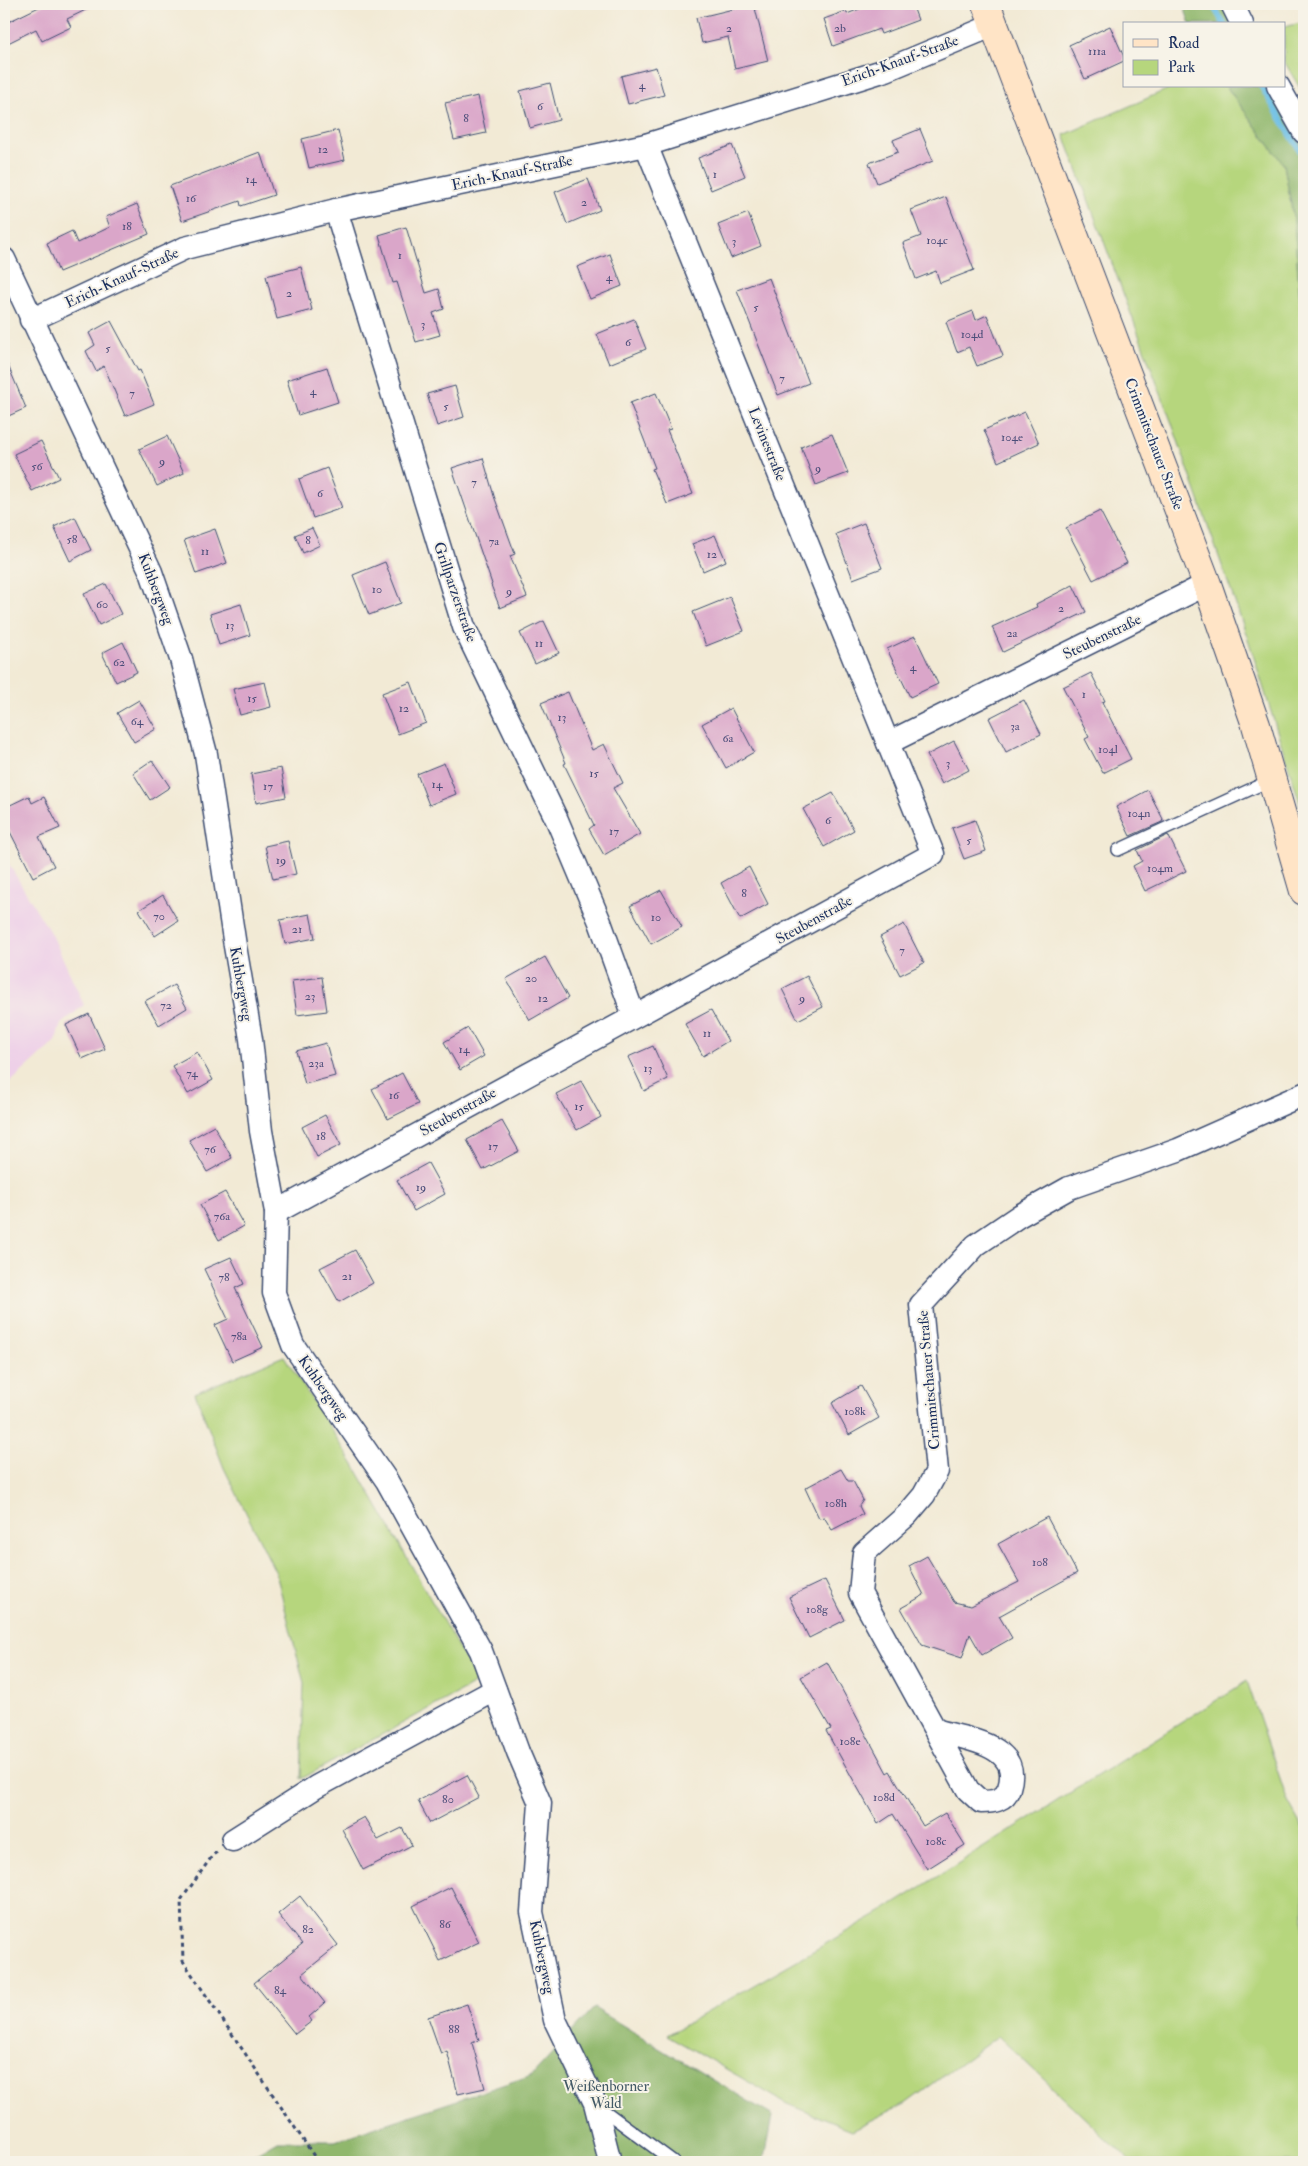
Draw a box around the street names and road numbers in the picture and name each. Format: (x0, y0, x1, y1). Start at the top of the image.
street label: Erich-Knauf-Straße (839, 31, 961, 91)
street label: Erich-Knauf-Straße (450, 151, 574, 195)
street label: Erich-Knauf-Straße (62, 243, 182, 313)
street label: Crimmitschauer Straße (1120, 375, 1188, 513)
street label: Levinestraße (744, 404, 790, 484)
street label: Grillparzerstraße (428, 540, 481, 645)
street label: Kuhbergweg (134, 551, 179, 628)
street label: Steubenstraße (1060, 610, 1144, 664)
street label: Steubenstraße (772, 891, 856, 949)
street label: Kuhbergweg (225, 945, 257, 1023)
street label: Steubenstraße (416, 1083, 500, 1141)
street label: Crimmitschauer Straße (913, 1310, 945, 1450)
street label: Kuhbergweg (294, 1352, 353, 1425)
street label: Kuhbergweg (525, 1918, 559, 1996)

